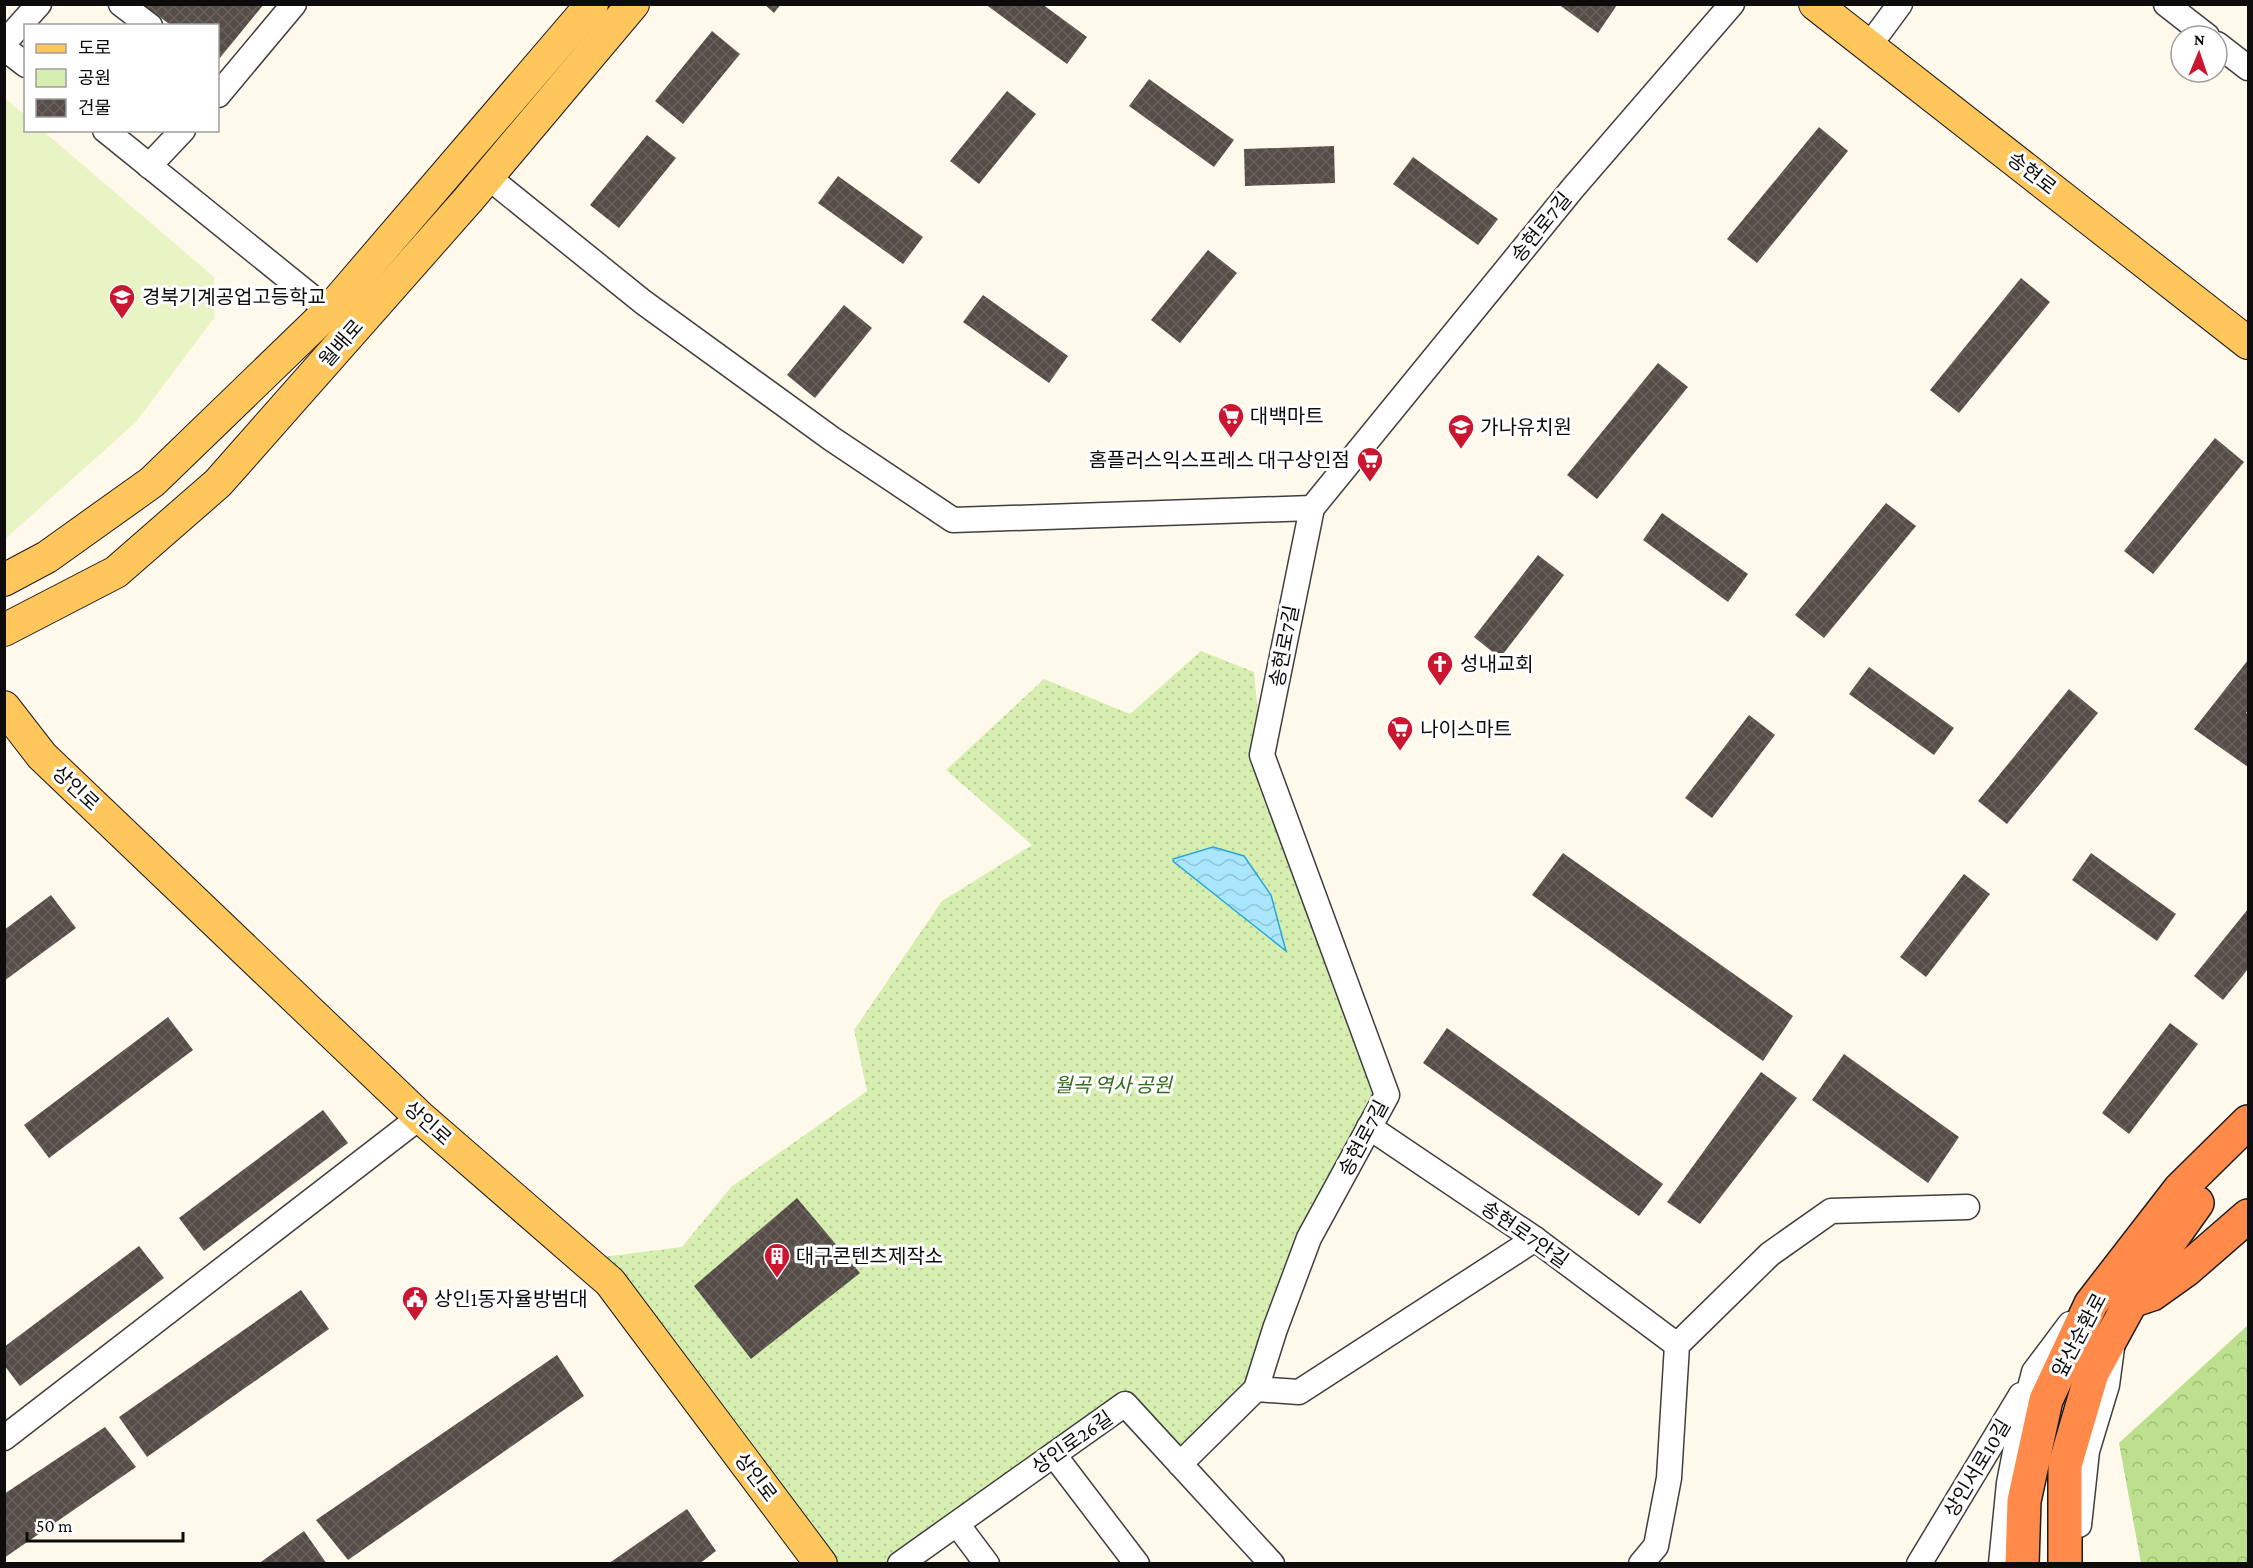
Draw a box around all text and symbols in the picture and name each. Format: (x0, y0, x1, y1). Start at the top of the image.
legend (24, 24, 219, 132)
north arrow (2169, 24, 2229, 84)
text: N (2194, 31, 2205, 48)
text: 도로 (78, 38, 111, 58)
text: 공원 (78, 68, 111, 88)
text: 건물 (78, 98, 111, 118)
street label: 송현로 (2003, 147, 2061, 199)
street label: 송현로7길 (1506, 188, 1576, 266)
school or university icon: 경북기계공업고등학교 (107, 282, 137, 320)
place label: 경북기계공업고등학교 (142, 286, 326, 308)
street label: 월배로 (315, 315, 367, 371)
supermarket icon: 대백마트 (1216, 401, 1246, 439)
place label: 대백마트 (1250, 405, 1324, 427)
school or university icon: 가나유치원 (1446, 412, 1476, 450)
place label: 가나유치원 (1480, 416, 1572, 438)
supermarket icon: 홈플러스익스프레스 대구상인점 (1355, 445, 1385, 483)
place label: 홈플러스익스프레스 대구상인점 (1089, 449, 1350, 471)
street label: 송현로7길 (1265, 603, 1303, 689)
church icon: 성내교회 (1425, 649, 1455, 687)
place label: 성내교회 (1460, 653, 1534, 675)
supermarket icon: 나이스마트 (1385, 714, 1415, 752)
place label: 나이스마트 (1420, 718, 1512, 740)
street label: 상인로 (48, 761, 104, 815)
park label: 월곡 역사 공원 (1054, 1074, 1174, 1096)
street label: 상인로 (400, 1096, 456, 1150)
street label: 송현로7길 (1334, 1096, 1392, 1180)
street label: 송현로7안길 (1477, 1196, 1573, 1272)
building icon: 대구콘텐츠제작소 (762, 1241, 792, 1279)
place label: 대구콘텐츠제작소 (796, 1245, 943, 1267)
public building icon: 상인1동자율방범대 (400, 1284, 430, 1322)
place label: 상인1동자율방범대 (434, 1288, 588, 1310)
street label: 앞산순환로 (2048, 1289, 2110, 1381)
street label: 상인로26길 (1027, 1406, 1117, 1478)
street label: 상인서로10길 (1939, 1415, 2015, 1521)
street label: 상인로 (731, 1448, 781, 1506)
scale bar (27, 1505, 183, 1543)
text: 50 m (36, 1516, 73, 1536)

